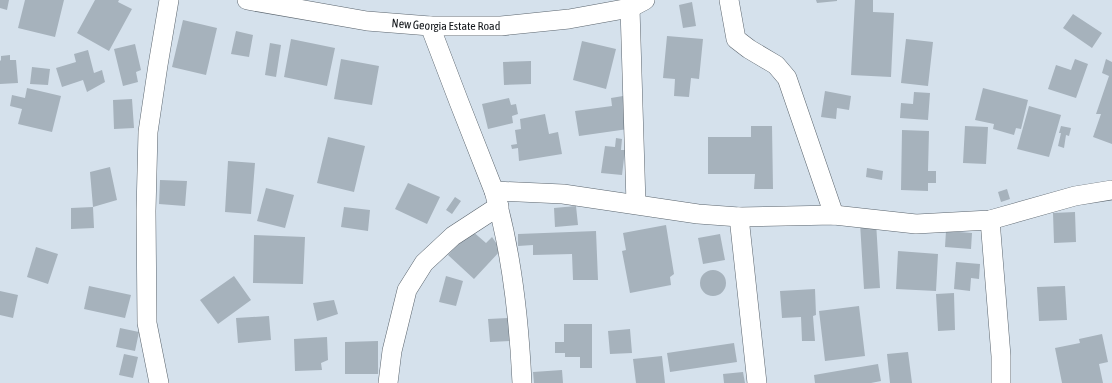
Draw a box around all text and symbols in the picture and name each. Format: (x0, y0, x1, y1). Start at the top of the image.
street label: New Georgia Estate Road (391, 16, 500, 33)

